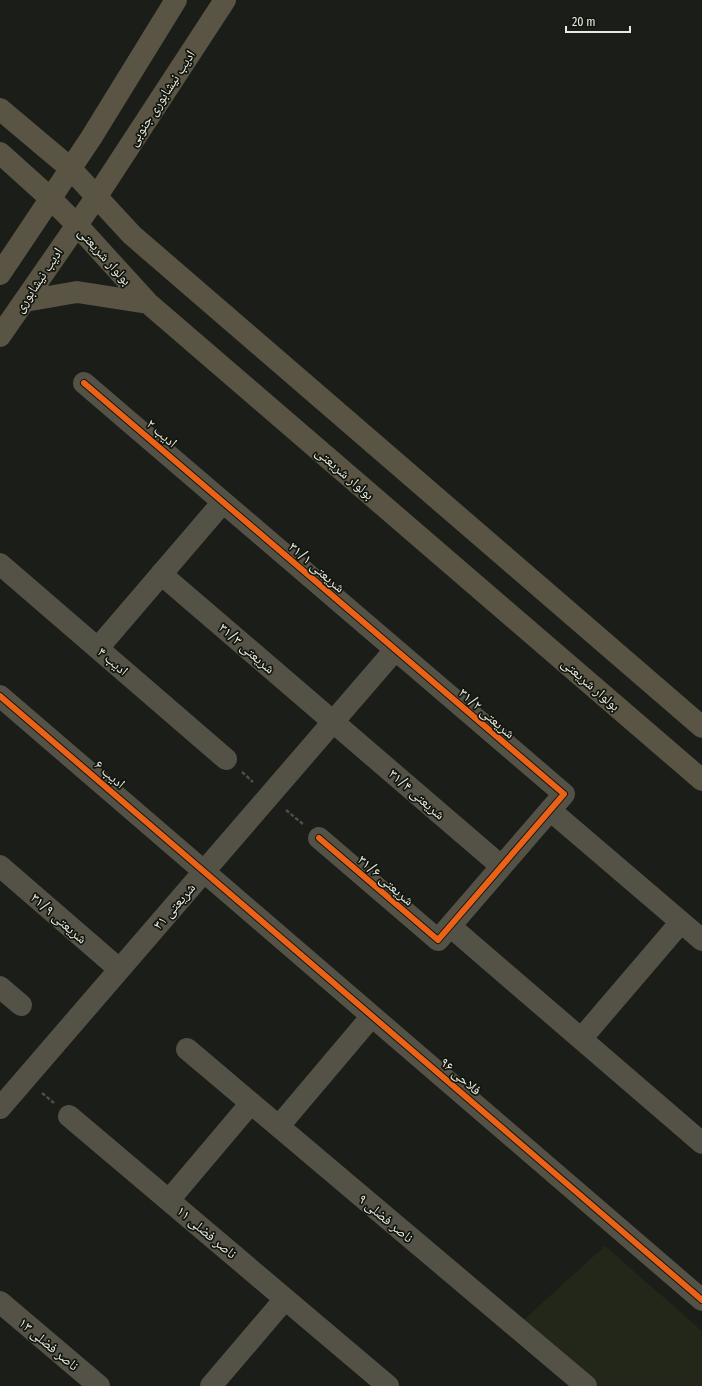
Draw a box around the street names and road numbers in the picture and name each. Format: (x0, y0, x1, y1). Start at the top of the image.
street label: ادیب نیشابوری جنوبی (124, 47, 199, 150)
street label: بولوار شریعتی (74, 224, 135, 289)
street label: ادیب نیشابوری (10, 245, 66, 316)
street label: ادیب ۲ (143, 415, 180, 451)
street label: بولوار شریعتی (312, 443, 378, 504)
street label: شریعتی ۳۱/۱ (285, 538, 348, 596)
street label: شریعتی ۳۱/۳ (215, 619, 278, 677)
street label: ادیب ۴ (94, 643, 131, 679)
street label: بولوار شریعتی (558, 654, 624, 715)
street label: شریعتی ۳۱/۲ (455, 684, 518, 742)
street label: ادیب ۶ (91, 756, 128, 792)
street label: شریعتی ۳۱/۴ (385, 765, 448, 823)
street label: شریعتی ۳۱/۶ (354, 851, 417, 909)
street label: شریعتی ۳۱ (150, 880, 199, 933)
street label: شریعتی ۳۱/۹ (27, 889, 90, 947)
street label: فلاحی ۹۶ (437, 1054, 485, 1099)
street label: ناصر فضلی ۹ (355, 1190, 417, 1246)
street label: ناصر فضلی ۱۱ (173, 1202, 240, 1262)
street label: ناصر فضلی ۱۳ (15, 1314, 82, 1374)

